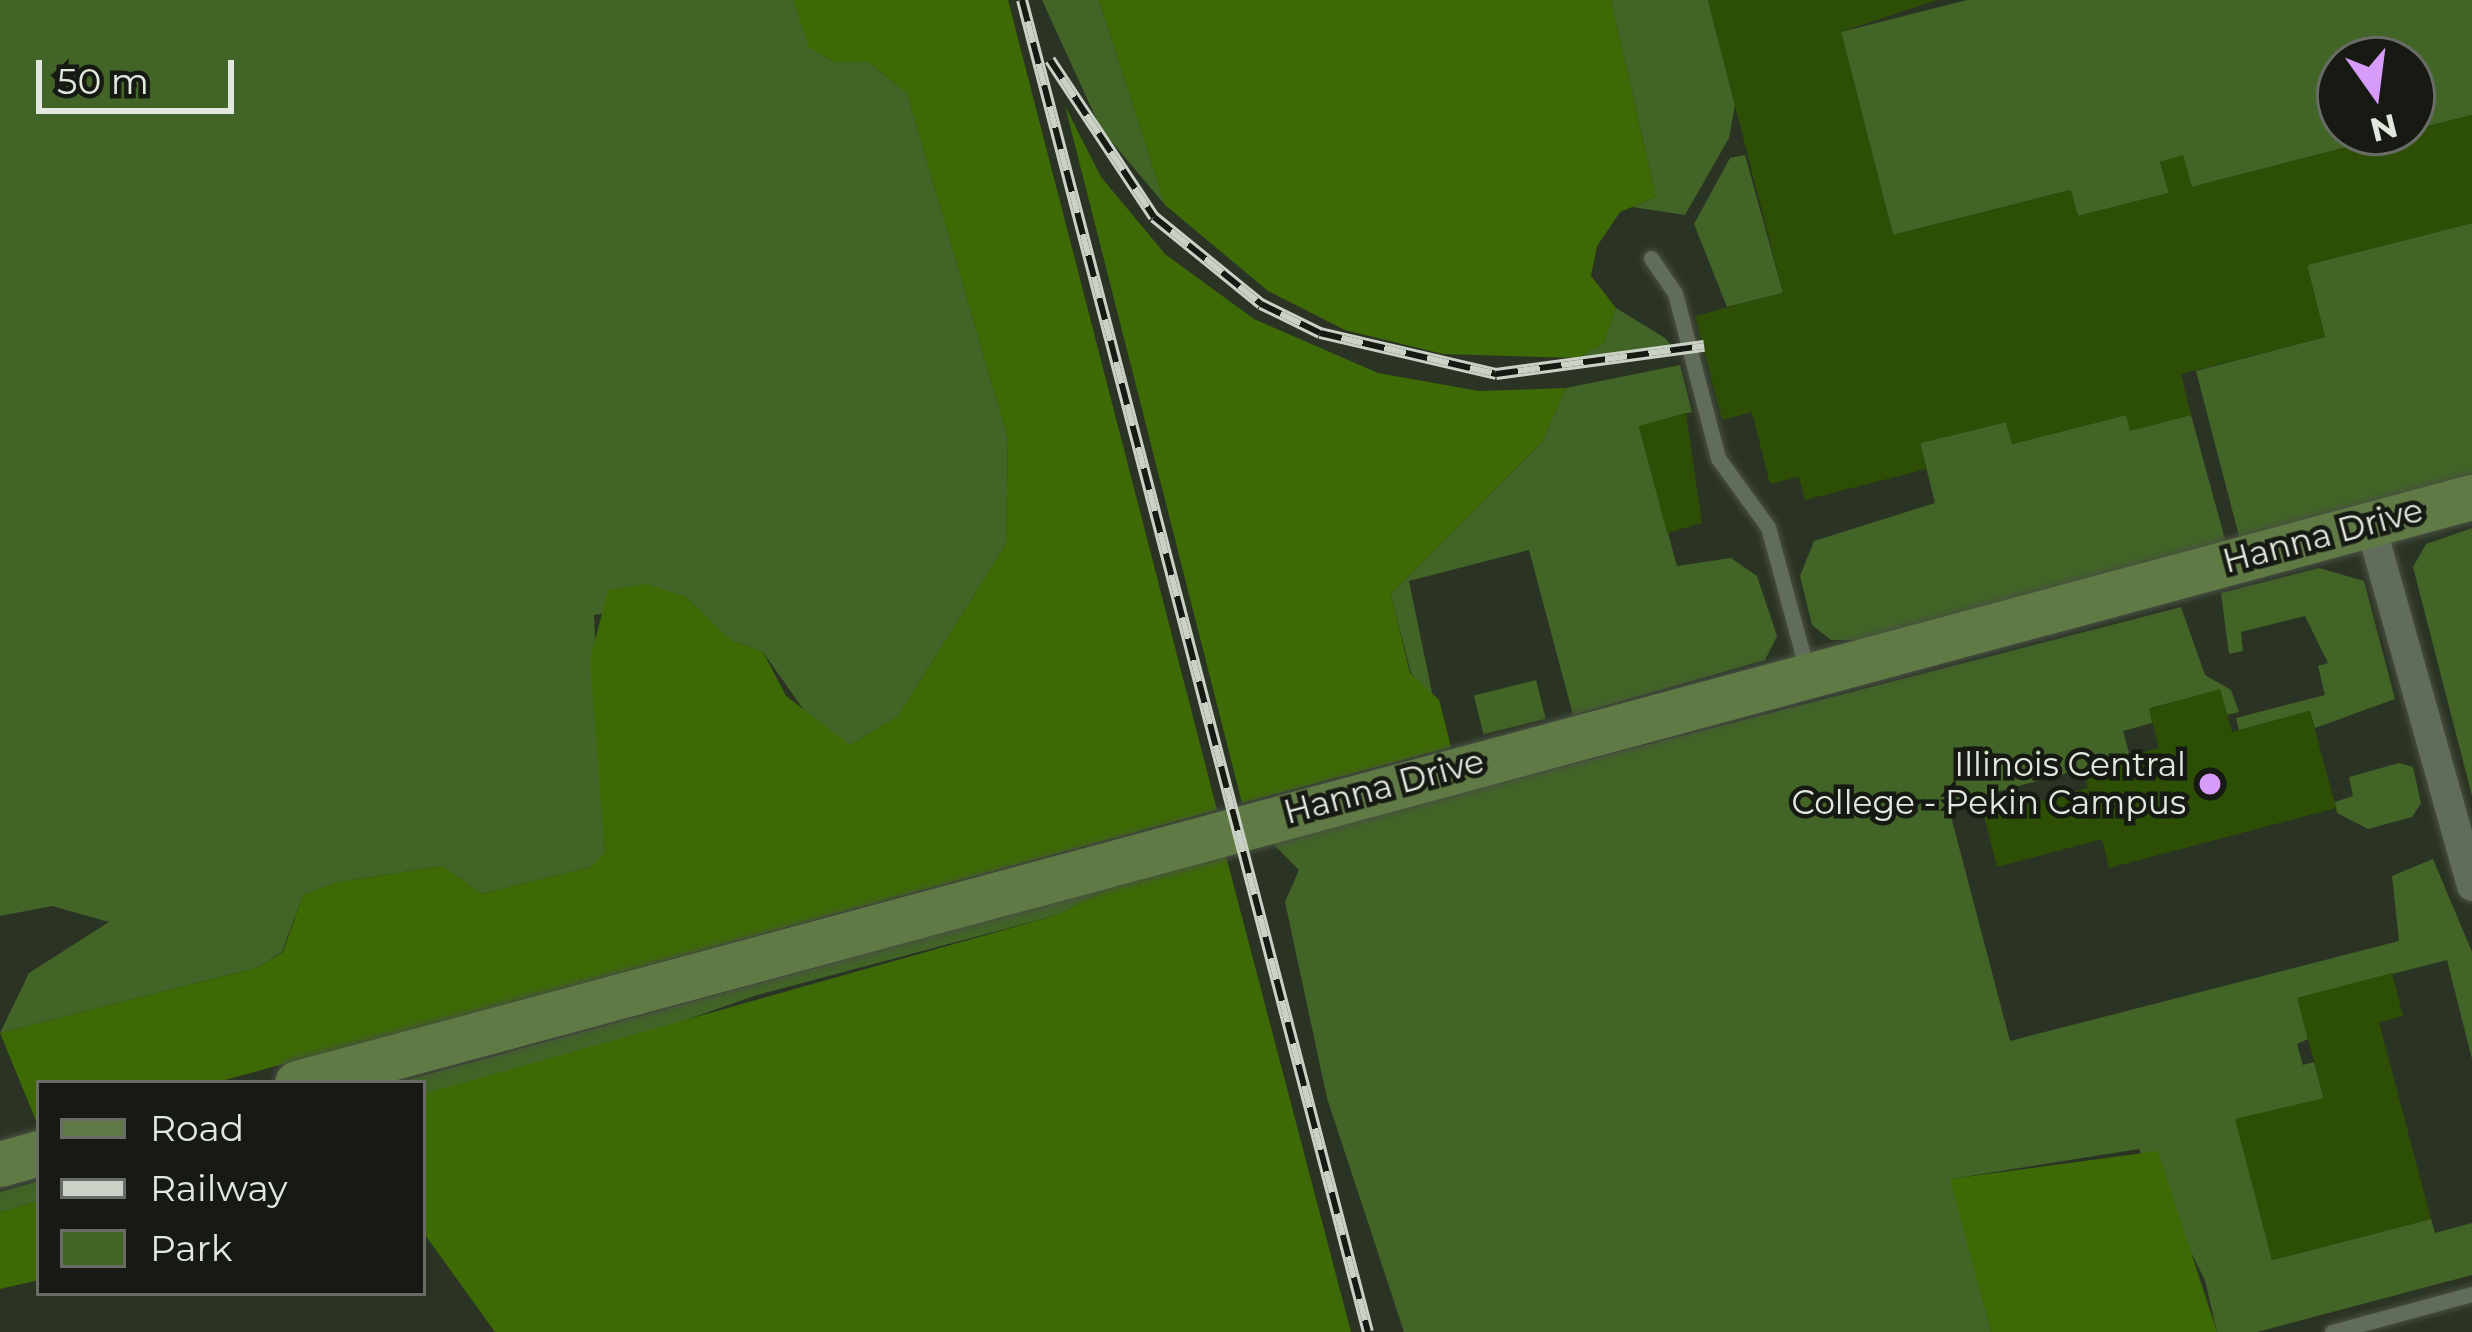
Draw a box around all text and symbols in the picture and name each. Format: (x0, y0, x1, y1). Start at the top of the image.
scale bar (42, 36, 240, 110)
north arrow (2316, 36, 2436, 156)
text: 50 m (57, 59, 149, 103)
text: N (2366, 105, 2402, 151)
street label: Hanna Drive (2219, 490, 2427, 582)
street label: Hanna Drive (1280, 741, 1488, 833)
place label: Illinois Central College - Pekin Campus (1791, 745, 2186, 823)
marker: Illinois Central College - Pekin Campus (2197, 771, 2223, 797)
legend (36, 1080, 426, 1296)
text: Road (150, 1106, 244, 1150)
text: Railway (150, 1166, 287, 1210)
text: Park (150, 1226, 232, 1270)

